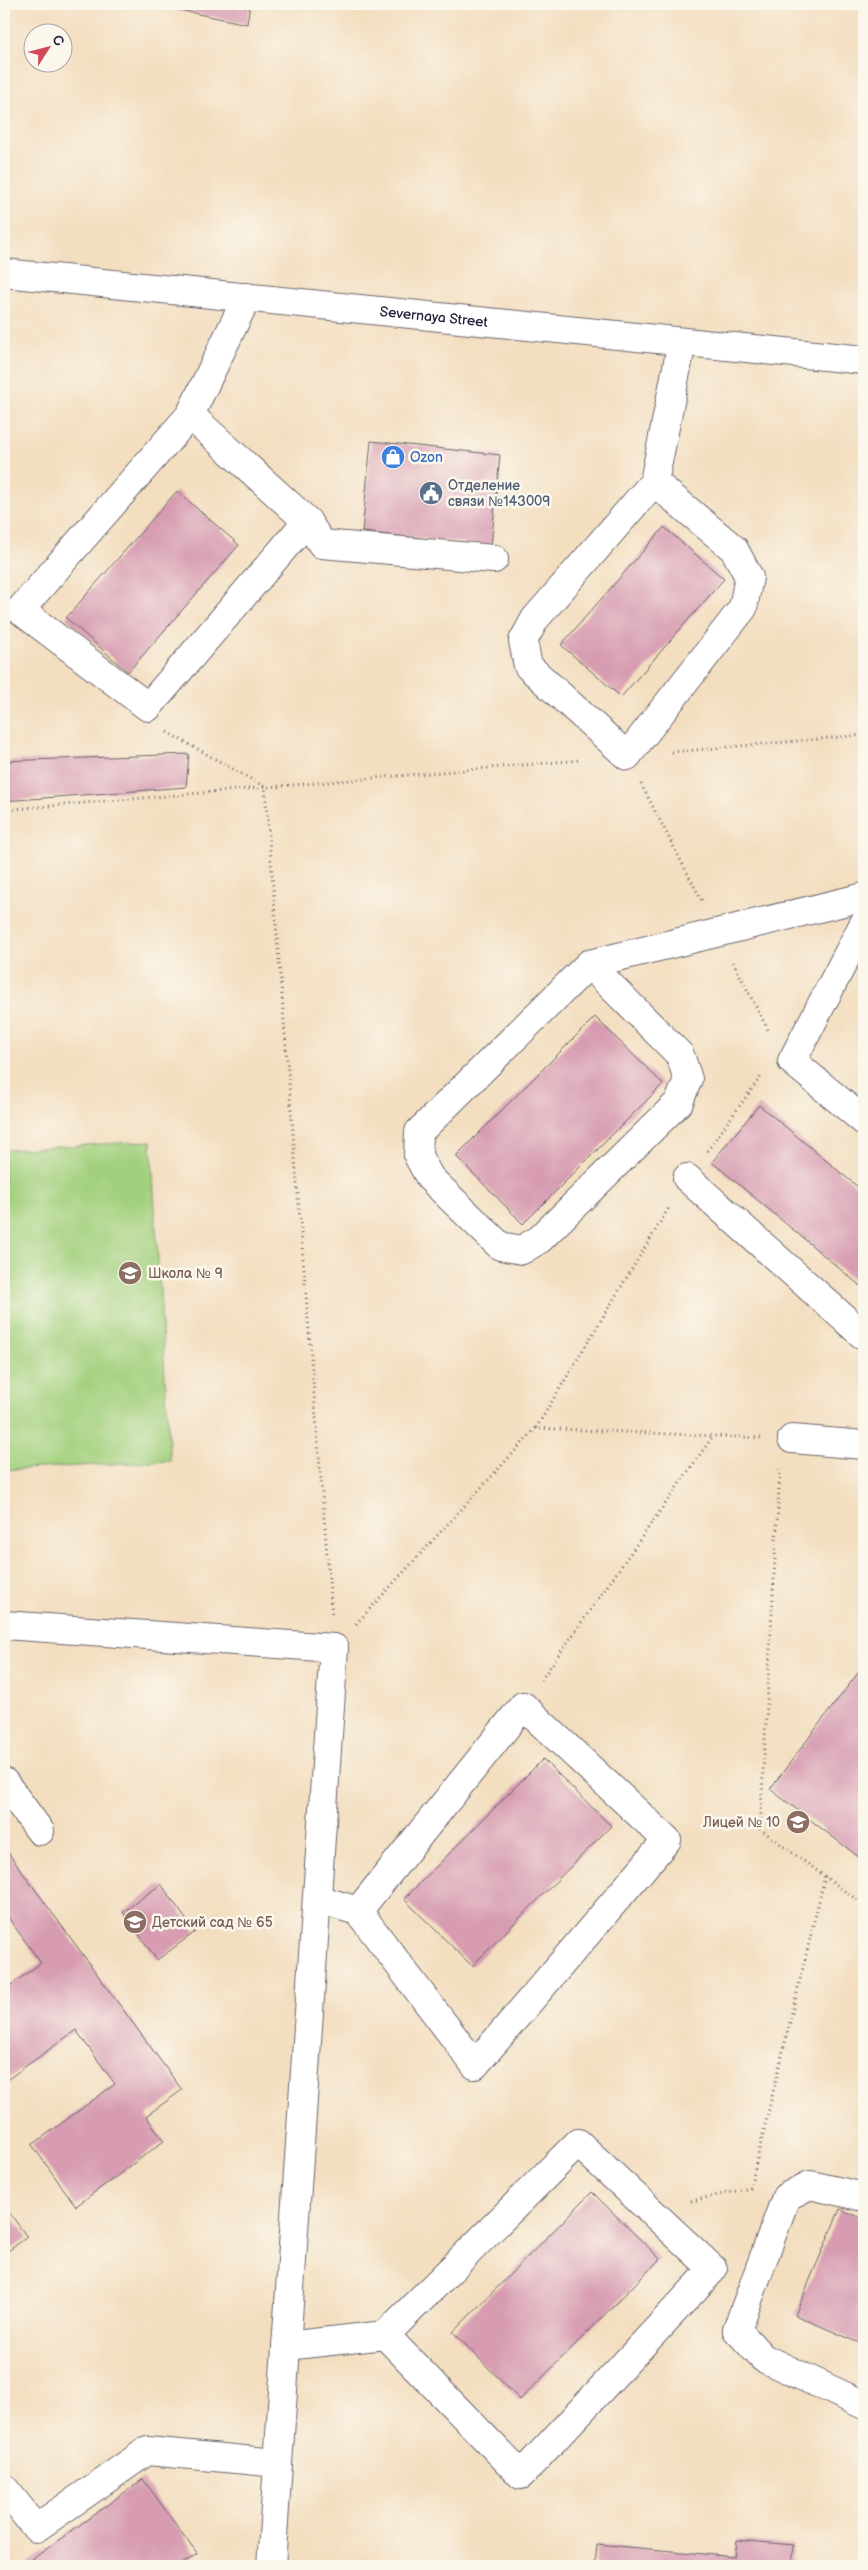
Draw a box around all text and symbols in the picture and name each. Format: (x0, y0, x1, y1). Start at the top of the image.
north arrow (22, 22, 72, 72)
text: С (48, 32, 68, 50)
street label: Severnaya Street (379, 303, 489, 330)
shop icon: Ozon (380, 444, 406, 470)
place label: Ozon (410, 449, 443, 466)
place label: Отделение связи №143009 (448, 477, 550, 510)
public building icon: Отделение связи №143009 (418, 480, 444, 506)
school or university icon: Школа № 9 (117, 1260, 143, 1286)
place label: Школа № 9 (148, 1265, 223, 1282)
school or university icon: Лицей № 10 (785, 1809, 811, 1835)
place label: Лицей № 10 (702, 1814, 780, 1831)
school or university icon: Детский сад № 65 (122, 1909, 148, 1935)
place label: Детский сад № 65 (152, 1914, 273, 1931)

